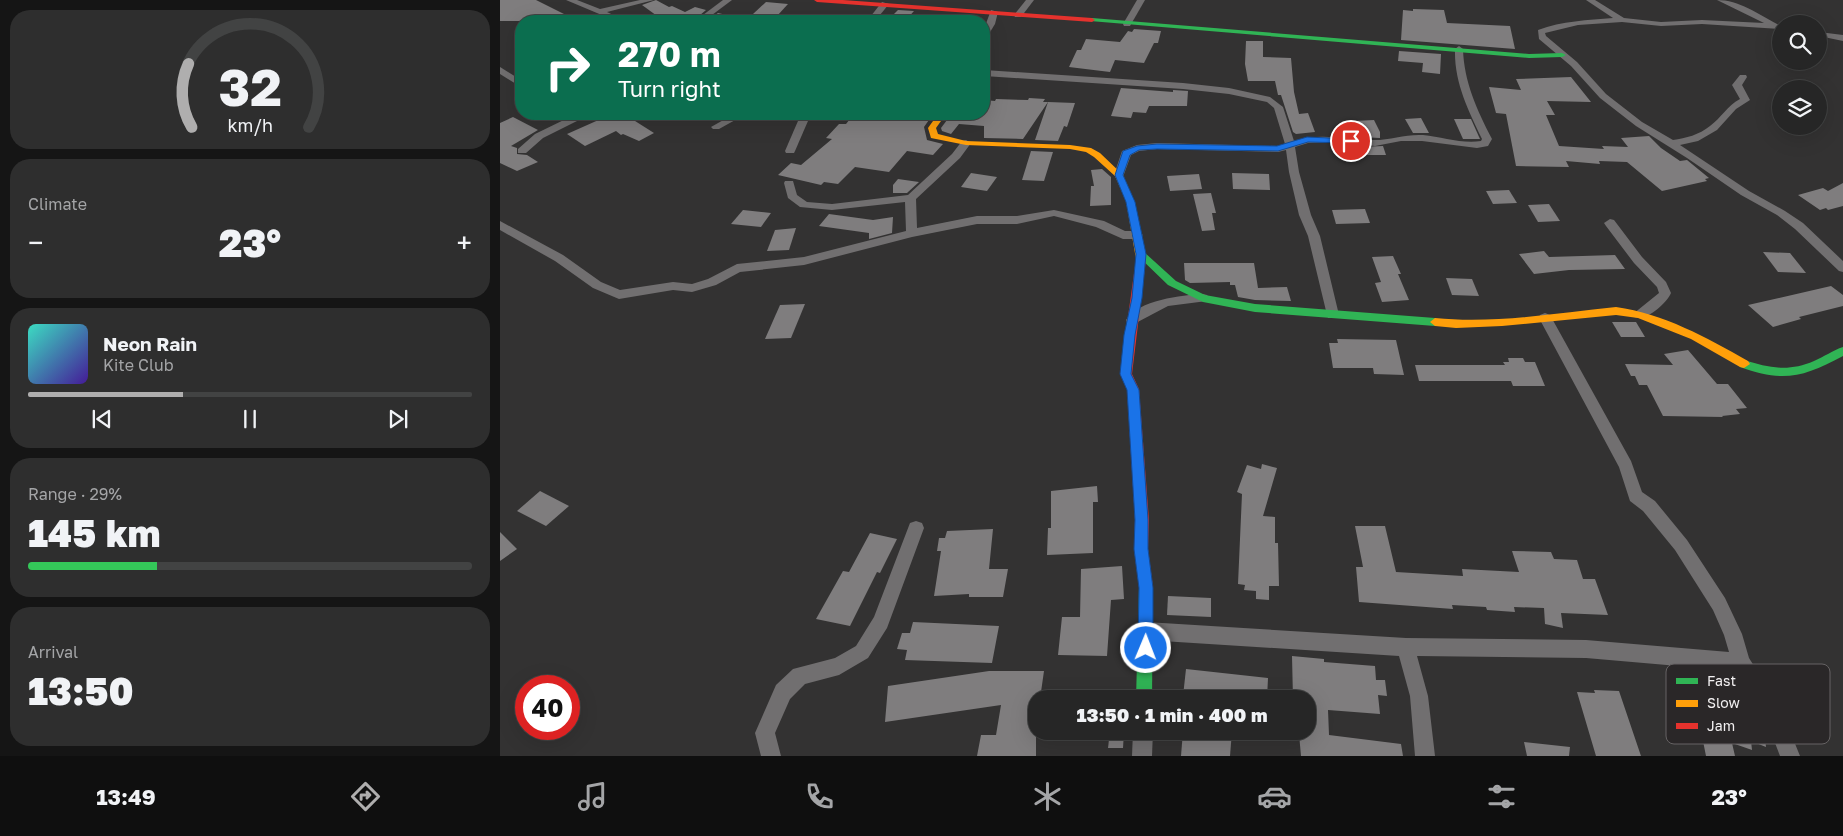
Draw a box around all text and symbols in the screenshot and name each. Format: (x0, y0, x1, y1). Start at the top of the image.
map controls (1772, 15, 1827, 135)
button: search (1772, 15, 1827, 70)
text: 270 m (618, 33, 721, 75)
icon: right (535, 35, 600, 100)
text: 32 (218, 55, 282, 117)
text: Turn right (618, 75, 721, 102)
button: layers (1772, 80, 1827, 135)
text: km/h (227, 114, 273, 136)
pin (1330, 120, 1372, 162)
icon: arrive (1337, 127, 1365, 155)
text: Climate (28, 194, 87, 214)
text: 23° (219, 220, 281, 265)
text: − (28, 226, 43, 259)
text: + (457, 226, 472, 259)
text: Neon Rain (103, 332, 197, 355)
text: Kite Club (103, 355, 174, 375)
icon: previous (88, 405, 116, 433)
icon: pause (236, 405, 264, 433)
icon: next (384, 405, 412, 433)
text: Range · 29% (28, 484, 122, 504)
text: 145 km (28, 510, 161, 555)
position arrow (1119, 621, 1171, 673)
text: Arrival (28, 642, 78, 662)
legend (1666, 664, 1830, 744)
text: 13:50 (28, 668, 134, 713)
text: Fast (1707, 672, 1736, 689)
speed limit sign: 40 (515, 675, 580, 740)
text: Slow (1707, 694, 1740, 711)
text: 13:50 · 1 min · 400 m (1076, 703, 1268, 726)
text: Jam (1707, 717, 1735, 734)
icon: directions (348, 779, 383, 814)
icon: music (575, 779, 610, 814)
icon: phone (802, 779, 837, 814)
icon: climate (1030, 779, 1065, 814)
icon: car (1257, 779, 1292, 814)
icon: filters (1484, 779, 1519, 814)
text: 13:49 (96, 783, 156, 810)
text: 23° (1711, 783, 1747, 810)

